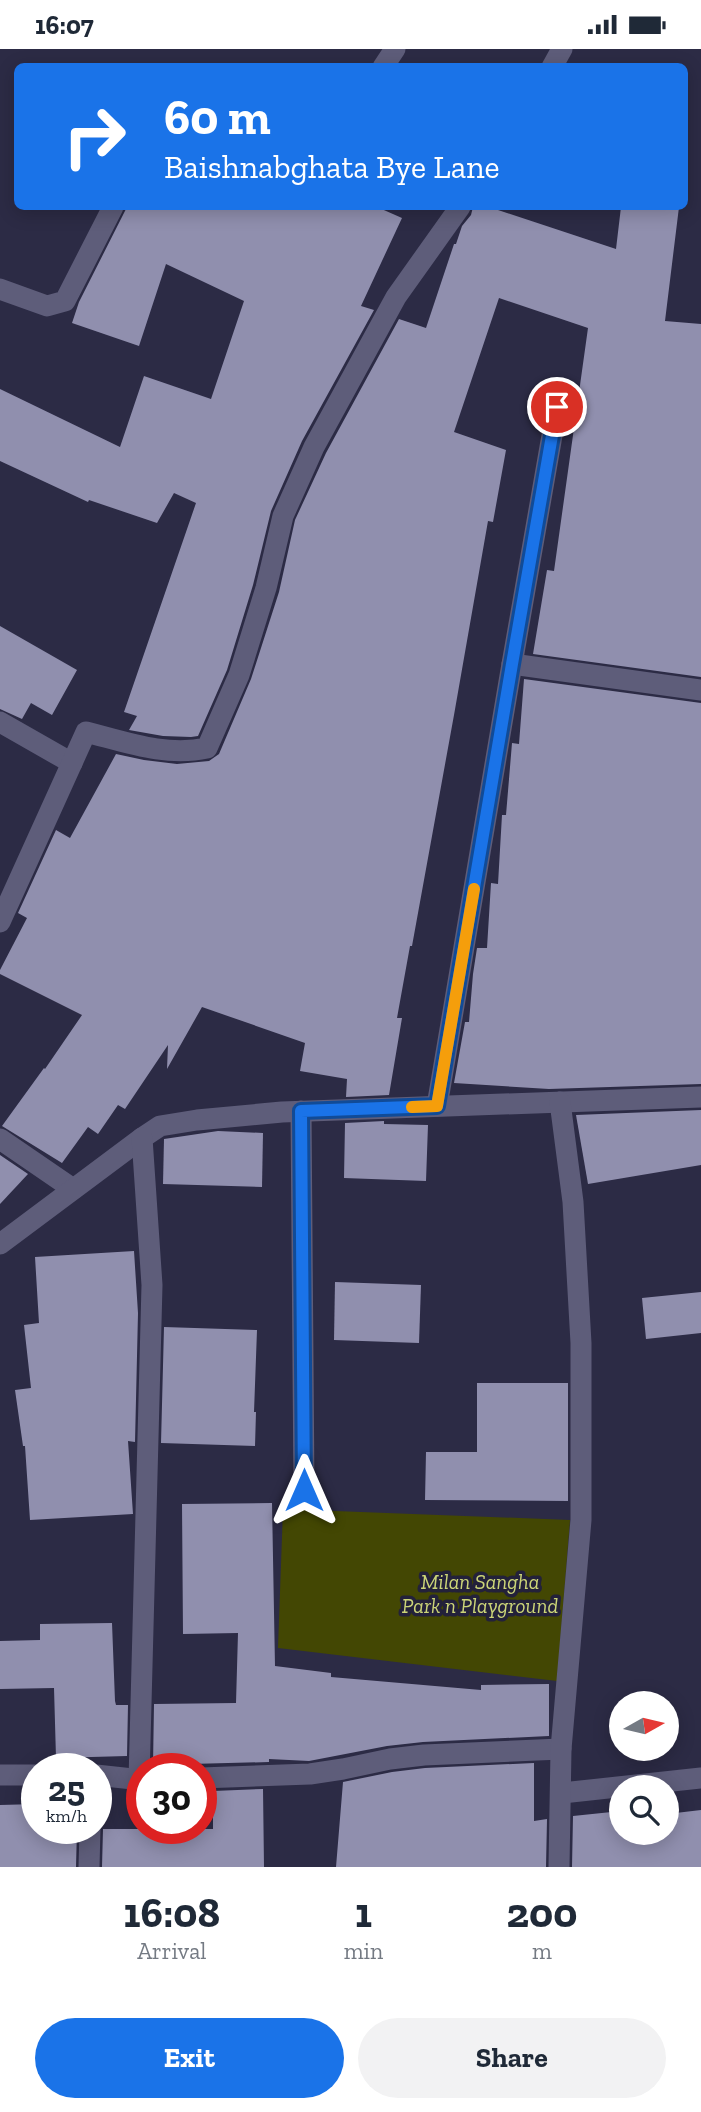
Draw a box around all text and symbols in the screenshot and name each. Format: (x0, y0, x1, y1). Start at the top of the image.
text: 16:07 (35, 9, 94, 41)
text: 60 m (164, 88, 271, 147)
icon: right (49, 91, 140, 182)
text: Baishnabghata Bye Lane (164, 148, 500, 186)
pin (527, 377, 587, 437)
icon: arrive (538, 388, 576, 426)
position arrow (267, 1453, 341, 1527)
park label: Milan Sangha Park n Playground (402, 1569, 558, 1618)
north arrow (609, 1691, 679, 1761)
map controls (609, 1691, 679, 1845)
speed limit sign: 30 (126, 1753, 217, 1844)
text: 25 (48, 1768, 85, 1810)
button: search (609, 1775, 679, 1845)
text: km/h (46, 1805, 87, 1827)
text: 16:08 (123, 1887, 220, 1938)
text: 1 (355, 1887, 372, 1938)
text: 200 (507, 1887, 578, 1938)
text: Arrival (137, 1937, 206, 1965)
text: min (344, 1937, 383, 1965)
text: m (532, 1937, 552, 1965)
button: Exit (35, 2018, 344, 2098)
button: Share (358, 2018, 666, 2098)

